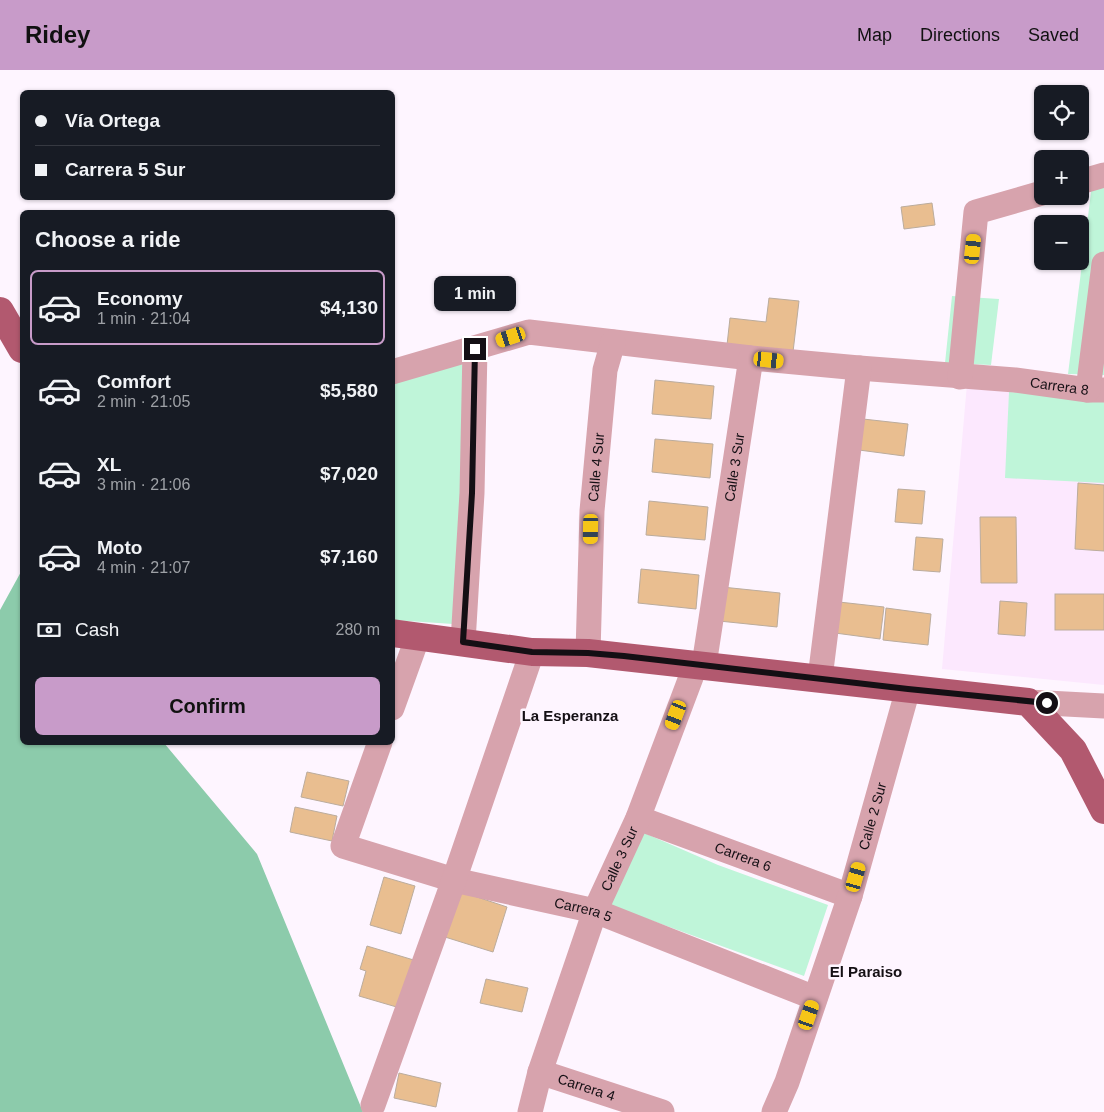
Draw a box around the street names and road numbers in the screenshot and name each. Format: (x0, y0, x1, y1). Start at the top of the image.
street label: Carrera 8 (1029, 374, 1090, 398)
street label: Calle 3 Sur (721, 431, 747, 503)
street label: Calle 4 Sur (585, 432, 607, 503)
street label: Calle 2 Sur (855, 780, 890, 852)
street label: Calle 3 Sur (597, 824, 641, 894)
street label: Carrera 6 (713, 839, 774, 874)
street label: Carrera 5 (553, 894, 615, 925)
street label: Carrera 4 (556, 1070, 617, 1104)

